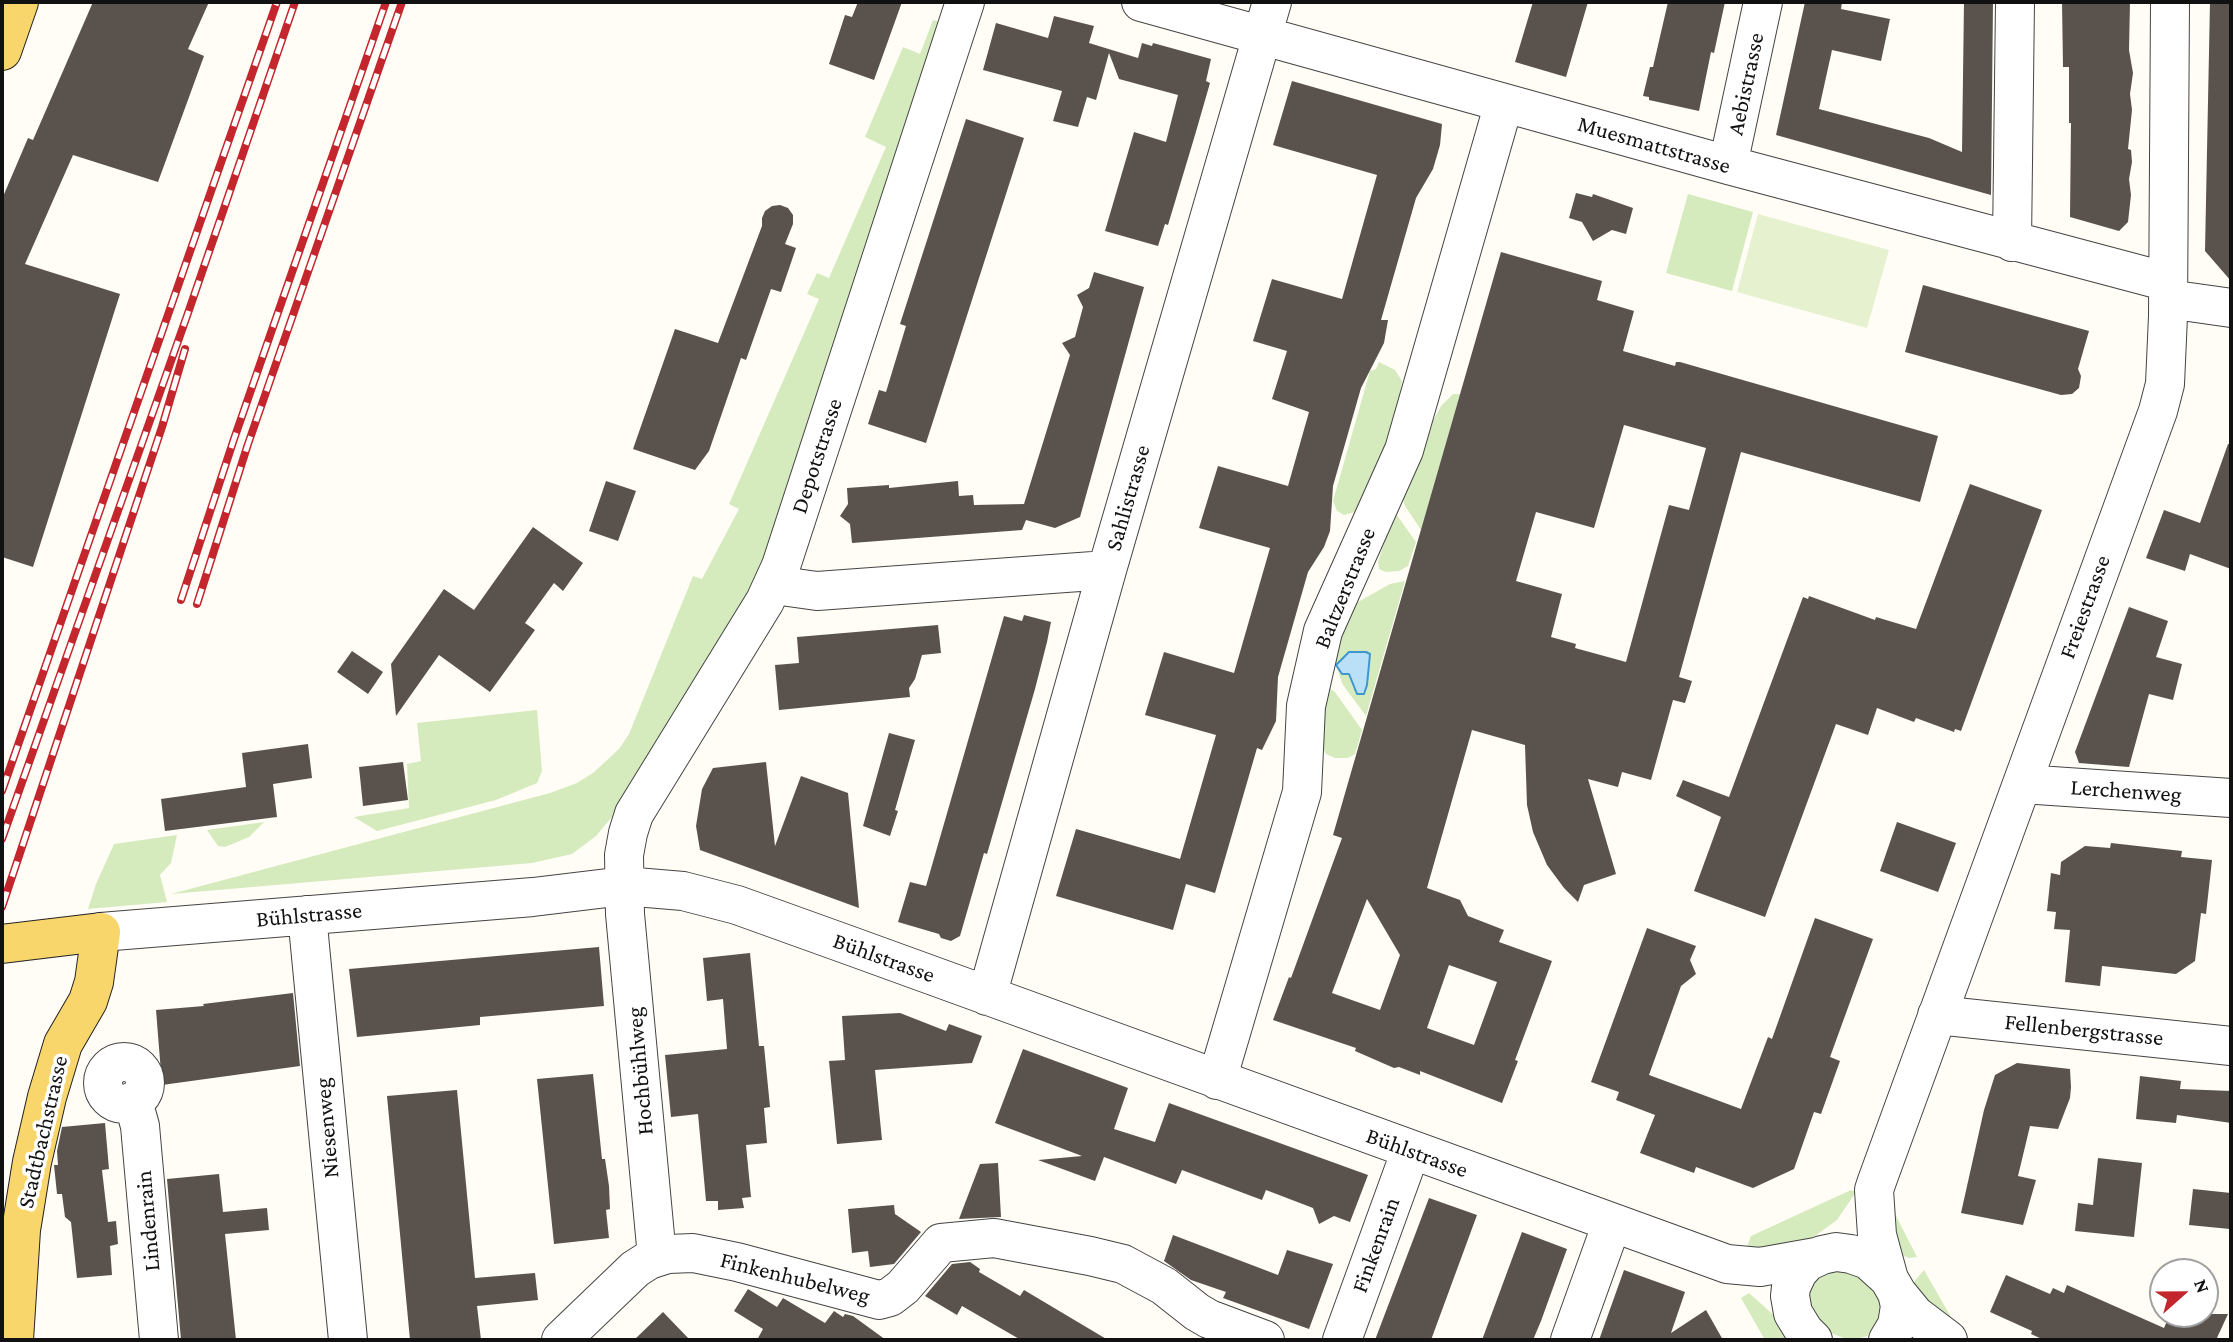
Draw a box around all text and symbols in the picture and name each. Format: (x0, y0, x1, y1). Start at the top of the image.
street label: Aebistrasse (1722, 30, 1770, 138)
street label: Muesmattstrasse (1574, 110, 1734, 180)
street label: Depotstrasse (785, 395, 849, 517)
street label: Sahlistrasse (1100, 442, 1156, 554)
street label: Baltzerstrasse (1308, 524, 1382, 652)
street label: Freiestrasse (2054, 551, 2116, 663)
street label: Lerchenweg (2069, 773, 2183, 809)
street label: Bühlstrasse (255, 897, 363, 933)
street label: Bühlstrasse (829, 927, 939, 989)
street label: Hochbühlweg (621, 1006, 659, 1136)
street label: Fellenbergstrasse (2003, 1008, 2165, 1052)
street label: Stadtbachstrasse (12, 1053, 74, 1211)
street label: Niesenweg (309, 1077, 345, 1179)
street label: Bühlstrasse (1362, 1122, 1472, 1184)
street label: Lindenrain (130, 1169, 166, 1273)
street label: Finkenrain (1346, 1193, 1406, 1297)
street label: Finkenhubelweg (717, 1246, 873, 1310)
north arrow (2149, 1258, 2219, 1328)
text: N (2190, 1276, 2214, 1296)

